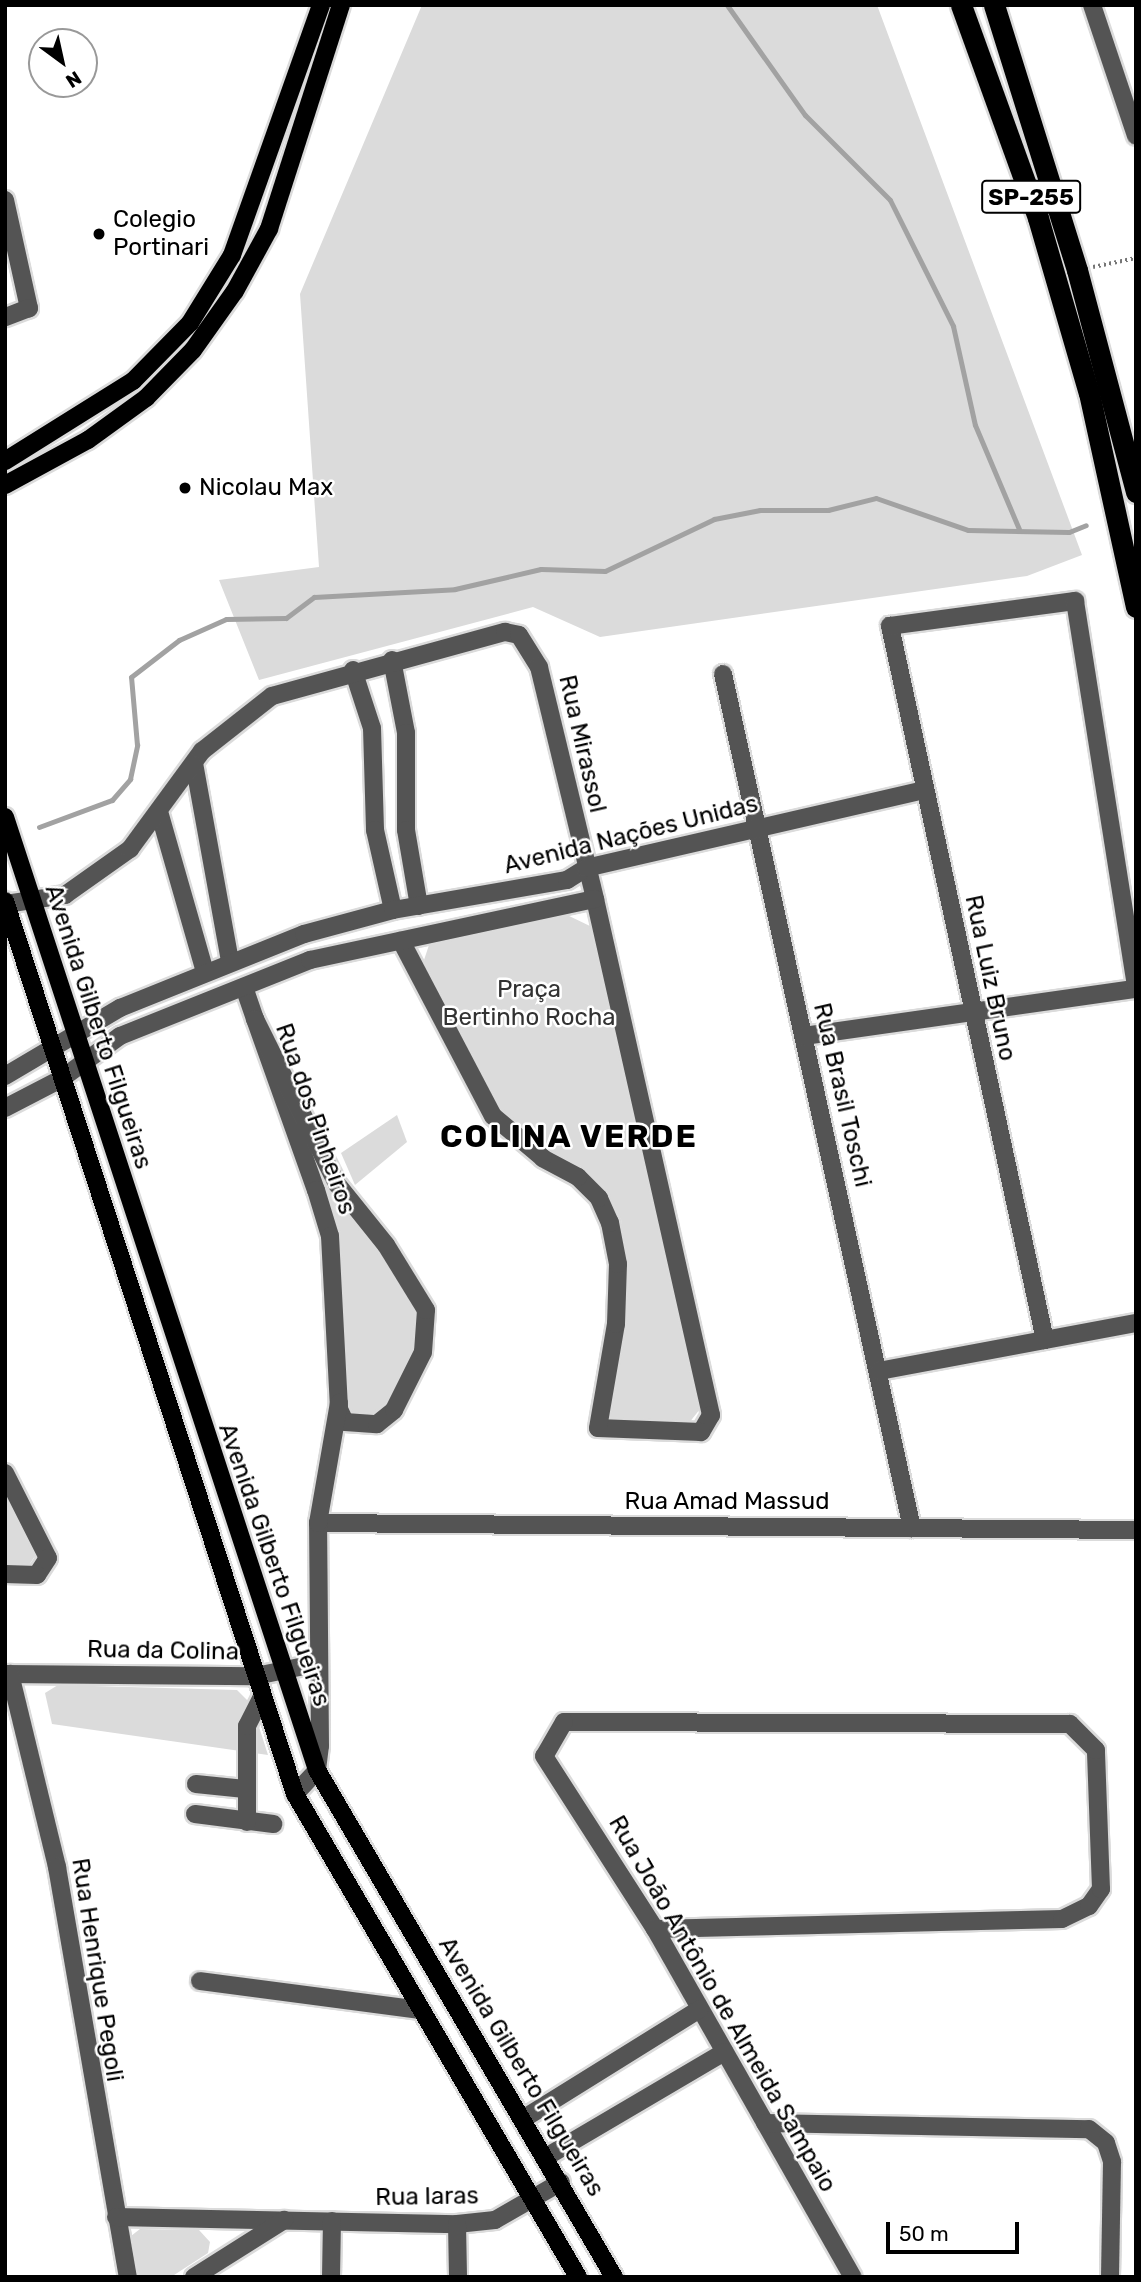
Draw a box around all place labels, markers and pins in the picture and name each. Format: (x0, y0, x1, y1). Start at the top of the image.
place label: Colegio Portinari (113, 206, 209, 262)
marker: Colegio Portinari (91, 226, 107, 242)
place label: Nicolau Max (199, 474, 333, 502)
marker: Nicolau Max (177, 480, 193, 496)

